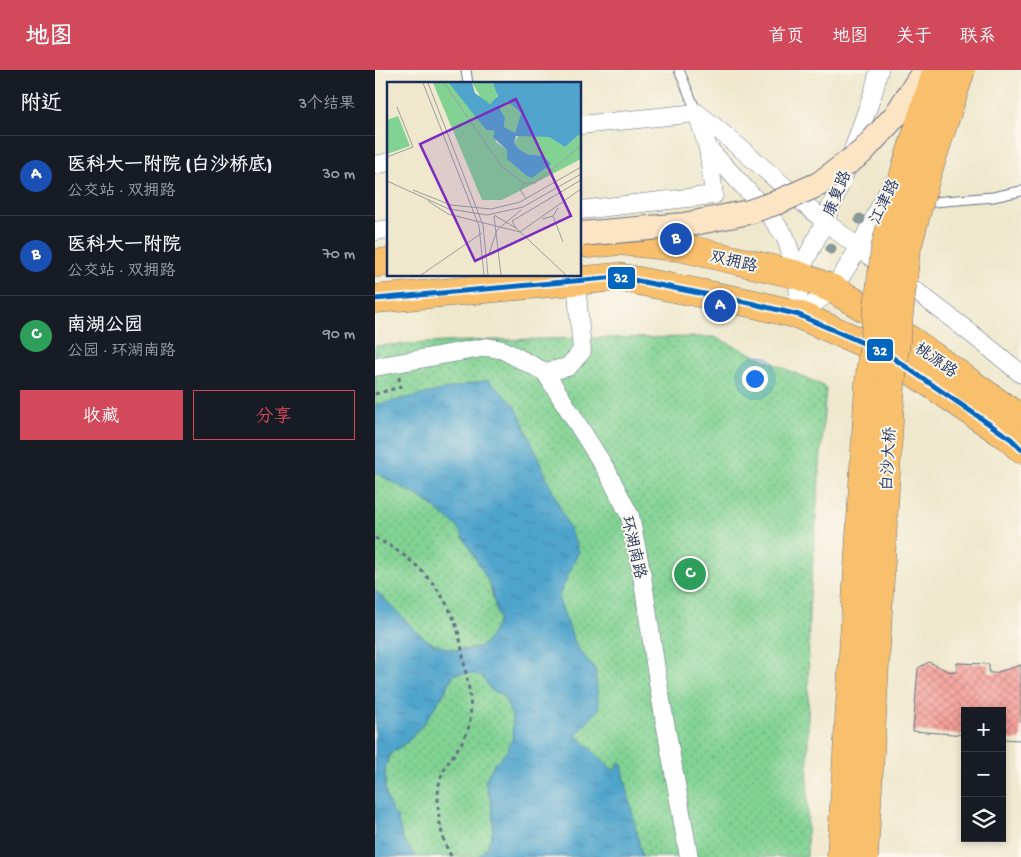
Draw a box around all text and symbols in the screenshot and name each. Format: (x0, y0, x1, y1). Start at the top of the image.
text: 地图 (25, 24, 73, 53)
text: 首页 (768, 27, 804, 48)
text: 地图 (832, 27, 868, 48)
text: 关于 (896, 27, 932, 48)
text: 联系 (960, 27, 996, 48)
inset map (387, 82, 581, 276)
text: 附近 (20, 93, 62, 118)
text: 3个结果 (299, 96, 355, 115)
text: 医科大一附院 (白沙桥底) (67, 155, 272, 178)
text: A (31, 166, 41, 185)
text: 30 m (322, 166, 355, 185)
street label: 康复路 (820, 168, 857, 220)
street label: 江津路 (865, 176, 905, 228)
text: 公交站 · 双拥路 (67, 183, 176, 202)
pin: B (660, 220, 692, 258)
text: 医科大一附院 (67, 235, 181, 258)
text: B (32, 246, 40, 265)
text: 70 m (322, 246, 355, 265)
street label: 双拥路 (708, 247, 759, 278)
text: 公交站 · 双拥路 (67, 263, 176, 282)
line badge: 32 (607, 266, 636, 290)
text: 32 (613, 271, 628, 288)
pin: A (704, 287, 736, 325)
text: 南湖公园 (67, 315, 143, 338)
text: C (32, 326, 40, 345)
text: 90 m (323, 326, 355, 345)
line badge: 32 (866, 338, 894, 362)
street label: 桃源路 (910, 339, 961, 383)
text: 公园 · 环湖南路 (67, 343, 176, 362)
text: 32 (872, 344, 887, 361)
your location (742, 366, 768, 392)
button: 收藏 (20, 390, 183, 440)
button: 分享 (193, 390, 355, 440)
street label: 白沙大桥 (877, 427, 902, 492)
street label: 环湖南路 (615, 514, 650, 581)
pin: C (674, 555, 706, 593)
map controls (961, 707, 1006, 842)
button: + (961, 707, 1006, 752)
button: − (961, 752, 1006, 797)
button: layers (961, 797, 1006, 842)

